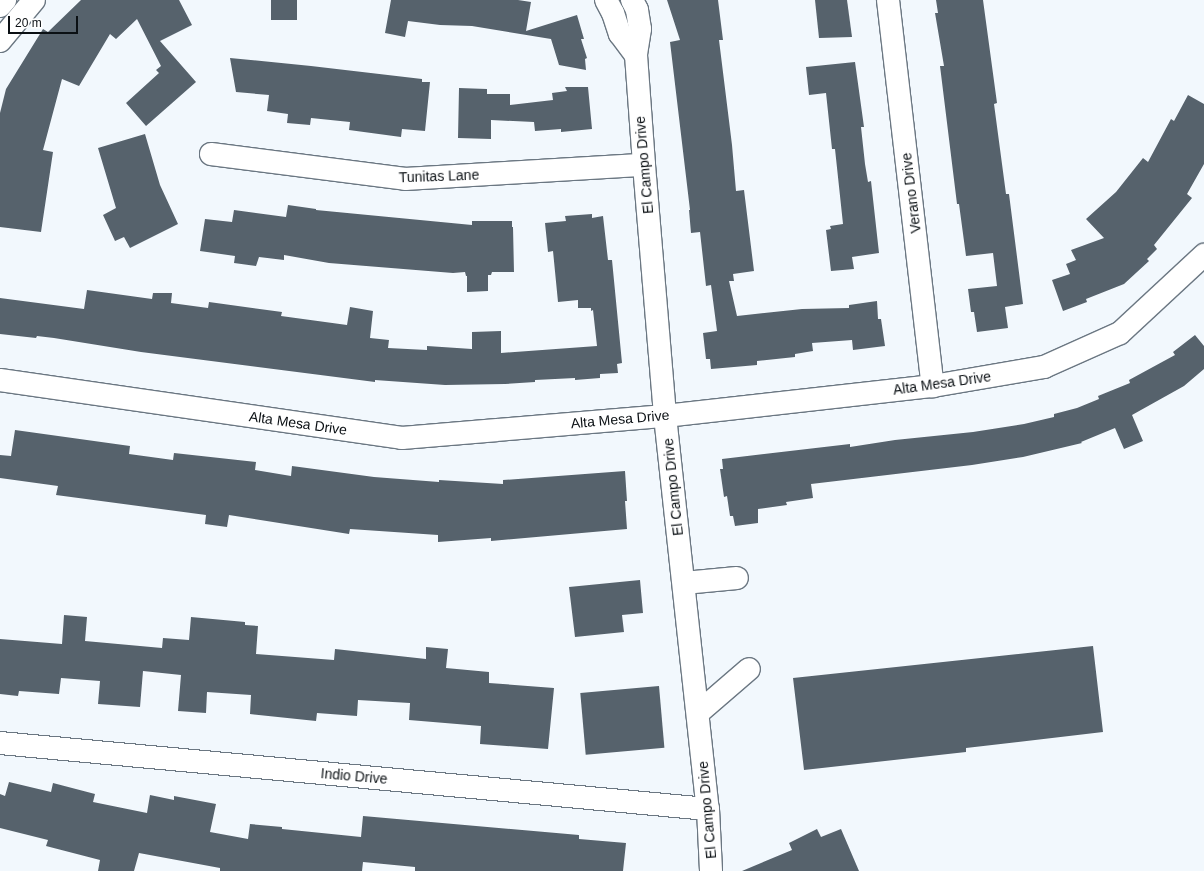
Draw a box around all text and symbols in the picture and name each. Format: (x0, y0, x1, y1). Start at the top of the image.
scale bar (10, 8, 80, 34)
text: 20 m (15, 16, 42, 30)
street label: El Campo Drive (631, 115, 657, 215)
street label: Verano Drive (898, 152, 924, 234)
street label: Tunitas Lane (399, 166, 479, 186)
street label: Alta Mesa Drive (892, 368, 992, 398)
street label: Alta Mesa Drive (570, 406, 670, 432)
street label: Alta Mesa Drive (248, 408, 348, 438)
street label: El Campo Drive (660, 437, 686, 537)
street label: El Campo Drive (694, 760, 720, 860)
street label: Indio Drive (320, 765, 388, 787)

